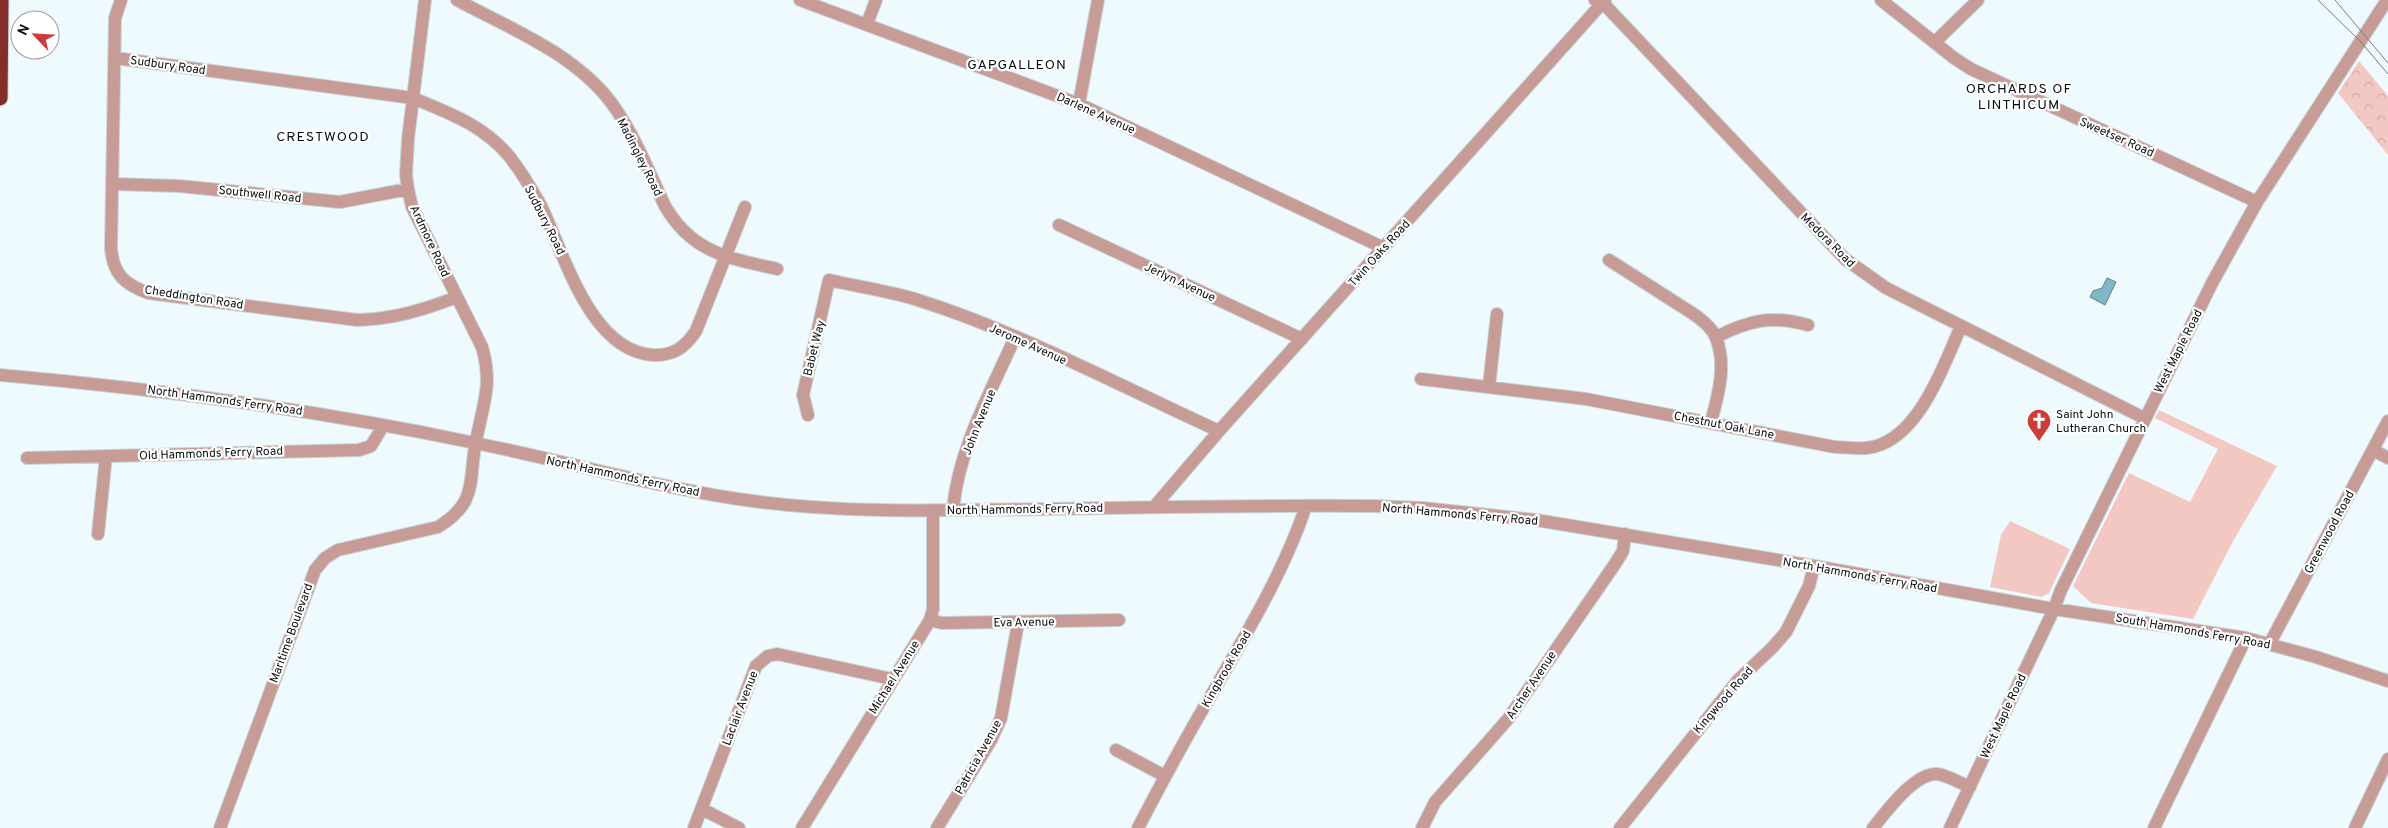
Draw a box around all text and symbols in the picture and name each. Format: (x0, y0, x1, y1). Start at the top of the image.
north arrow (10, 10, 60, 60)
text: N (15, 22, 34, 38)
street label: Sudbury Road (129, 53, 207, 79)
district label: GAPGALLEON (967, 57, 1067, 74)
district label: ORCHARDS OF LINTHICUM (1966, 81, 2072, 114)
street label: Darlene Avenue (1054, 89, 1138, 138)
street label: Sweetser Road (2077, 114, 2156, 161)
street label: Madingley Road (613, 116, 666, 199)
district label: CRESTWOOD (276, 129, 370, 146)
street label: Southwell Road (218, 183, 302, 207)
street label: Sudbury Road (520, 183, 568, 258)
street label: Ardmore Road (405, 203, 453, 280)
street label: Medora Road (1797, 210, 1858, 271)
street label: Twin Oaks Road (1345, 217, 1414, 291)
street label: Jerlyn Avenue (1142, 259, 1218, 306)
street label: Cheddington Road (143, 282, 244, 314)
street label: West Maple Road (2151, 307, 2207, 396)
street label: Babet Way (800, 319, 830, 378)
street label: Jerome Avenue (986, 321, 1069, 369)
street label: North Hammonds Ferry Road (146, 382, 303, 420)
street label: John Avenue (960, 387, 1000, 458)
place label: Saint John Lutheran Church (2056, 407, 2146, 437)
street label: Chestnut Oak Lane (1672, 408, 1775, 444)
church icon: Saint John Lutheran Church (2026, 408, 2052, 442)
street label: Old Hammonds Ferry Road (139, 443, 283, 465)
street label: North Hammonds Ferry Road (545, 453, 701, 501)
street label: Greenwood Road (2301, 488, 2359, 577)
street label: North Hammonds Ferry Road (1381, 500, 1539, 530)
street label: North Hammonds Ferry Road (947, 501, 1103, 519)
street label: North Hammonds Ferry Road (1781, 555, 1938, 597)
street label: Maritime Boulevard (267, 581, 317, 685)
street label: South Hammonds Ferry Road (2114, 610, 2271, 653)
street label: Eva Avenue (993, 614, 1055, 632)
street label: Kingbrook Road (1198, 628, 1255, 711)
street label: Michael Avenue (866, 638, 924, 717)
street label: Archer Avenue (1503, 648, 1561, 723)
street label: Kingwood Road (1690, 664, 1757, 738)
street label: Laclair Avenue (719, 669, 763, 748)
street label: West Maple Road (1977, 671, 2031, 761)
street label: Patricia Avenue (952, 717, 1006, 798)

